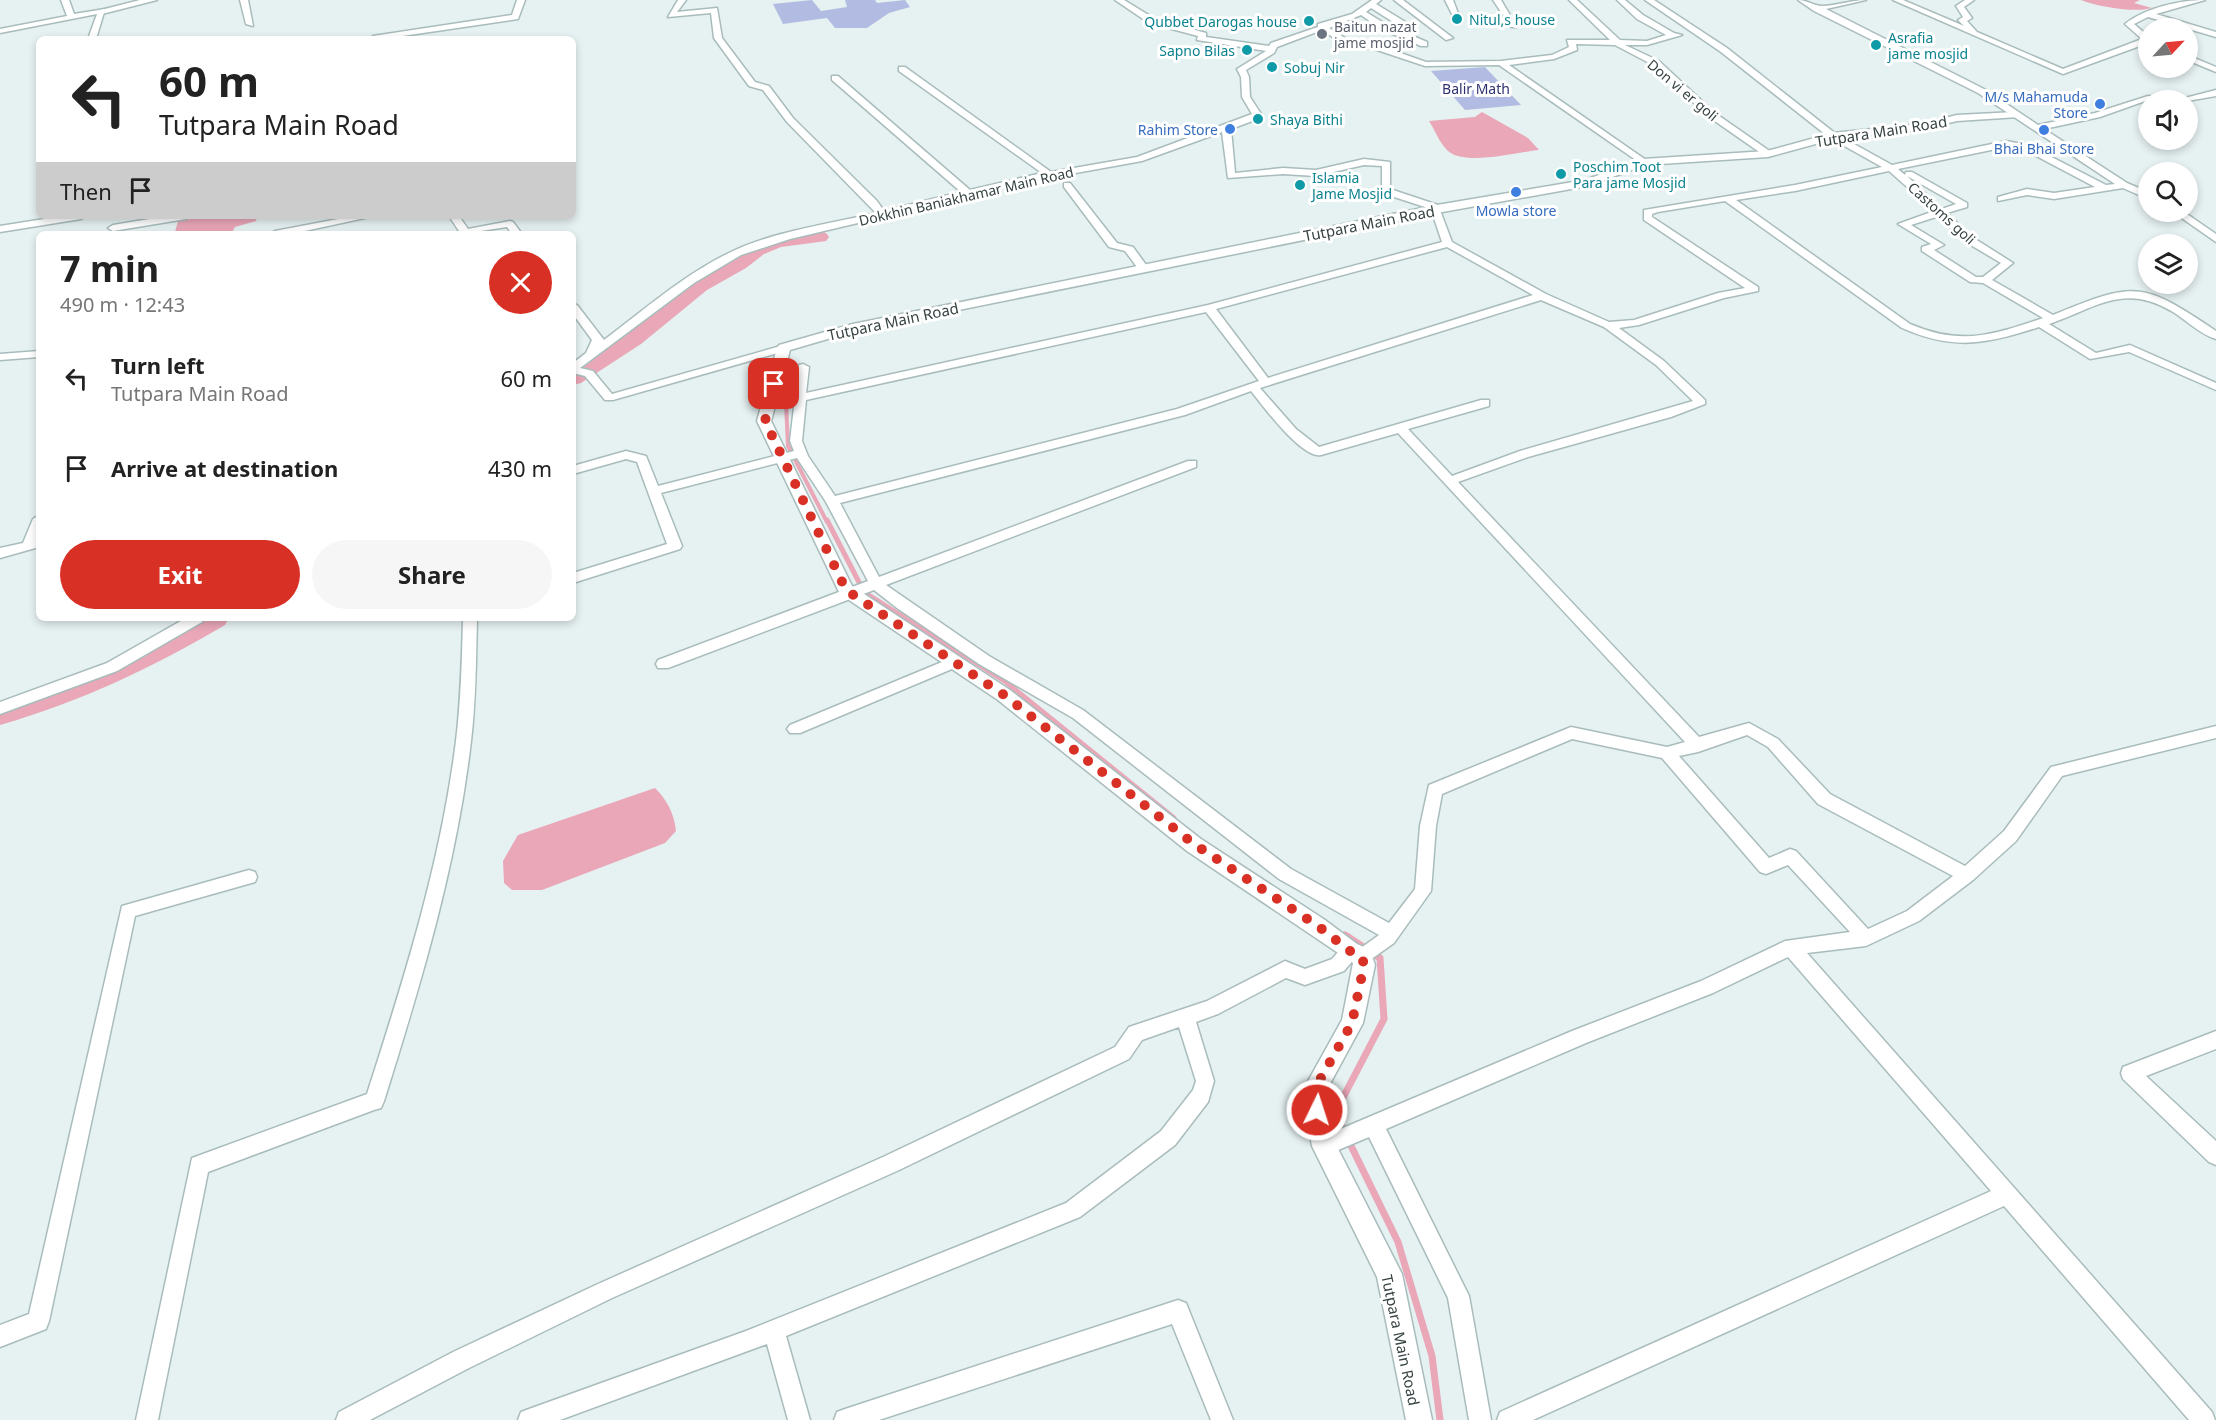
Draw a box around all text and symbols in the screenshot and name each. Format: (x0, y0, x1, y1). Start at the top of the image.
place label: Nitul,s house (1469, 10, 1555, 29)
place label: Qubbet Darogas house (1144, 12, 1297, 31)
marker: Nitul,s house (1450, 12, 1464, 26)
marker: Qubbet Darogas house (1302, 14, 1316, 28)
place label: Baitun nazat jame mosjid (1333, 17, 1417, 52)
north arrow (2138, 18, 2198, 78)
map controls (2138, 18, 2198, 294)
marker: Baitun nazat jame mosjid (1315, 27, 1329, 41)
place label: Asrafia jame mosjid (1887, 28, 1968, 63)
marker: Asrafia jame mosjid (1869, 38, 1883, 52)
place label: Sapno Bilas (1159, 41, 1235, 60)
marker: Sapno Bilas (1240, 43, 1254, 57)
text: 60 m (159, 52, 259, 109)
street label: Don vi er goli (1644, 55, 1722, 125)
place label: Sobuj Nir (1284, 58, 1345, 77)
icon: left (60, 60, 138, 138)
marker: Sobuj Nir (1265, 60, 1279, 74)
park label: Balir Math (1442, 79, 1510, 98)
place label: M/s Mahamuda Store (1984, 87, 2088, 122)
button: sound (2138, 90, 2198, 150)
marker: M/s Mahamuda Store (2093, 97, 2107, 111)
text: Tutpara Main Road (159, 106, 399, 143)
place label: Shaya Bithi (1270, 110, 1343, 129)
street label: Tutpara Main Road (1814, 111, 1948, 151)
marker: Shaya Bithi (1251, 112, 1265, 126)
place label: Rahim Store (1138, 120, 1218, 139)
marker: Rahim Store (1223, 122, 1237, 136)
marker: Bhai Bhai Store (2037, 123, 2051, 137)
place label: Bhai Bhai Store (1994, 139, 2094, 158)
place label: Poschim Toot Para jame Mosjid (1573, 157, 1686, 192)
street label: Dokkhin Baniakhamar Main Road (857, 162, 1075, 230)
button: search (2138, 162, 2198, 222)
marker: Poschim Toot Para jame Mosjid (1554, 167, 1568, 181)
place label: Islamia Jame Mosjid (1310, 168, 1392, 203)
icon: arrive (124, 174, 157, 207)
text: Then (60, 176, 112, 206)
marker: Islamia Jame Mosjid (1293, 178, 1307, 192)
street label: Castoms goli (1904, 178, 1980, 248)
marker: Mowla store (1509, 185, 1523, 199)
street label: Tutpara Main Road (1302, 200, 1436, 246)
place label: Mowla store (1476, 201, 1556, 220)
button: layers (2138, 234, 2198, 294)
text: 7 min (60, 244, 159, 293)
button: close (489, 251, 552, 314)
text: 490 m · 12:43 (60, 291, 185, 318)
street label: Tutpara Main Road (826, 297, 960, 345)
text: Turn left (111, 350, 205, 380)
pin (748, 358, 799, 409)
icon: left (60, 362, 93, 395)
text: 60 m (501, 363, 552, 393)
icon: arrive (757, 367, 790, 400)
text: Tutpara Main Road (111, 380, 289, 407)
icon: arrive (60, 452, 93, 485)
text: Arrive at destination (111, 453, 338, 483)
text: 430 m (488, 453, 552, 483)
button: Exit (60, 540, 300, 609)
button: Share (312, 540, 552, 609)
position arrow (1285, 1078, 1349, 1142)
street label: Tutpara Main Road (1377, 1273, 1425, 1407)

